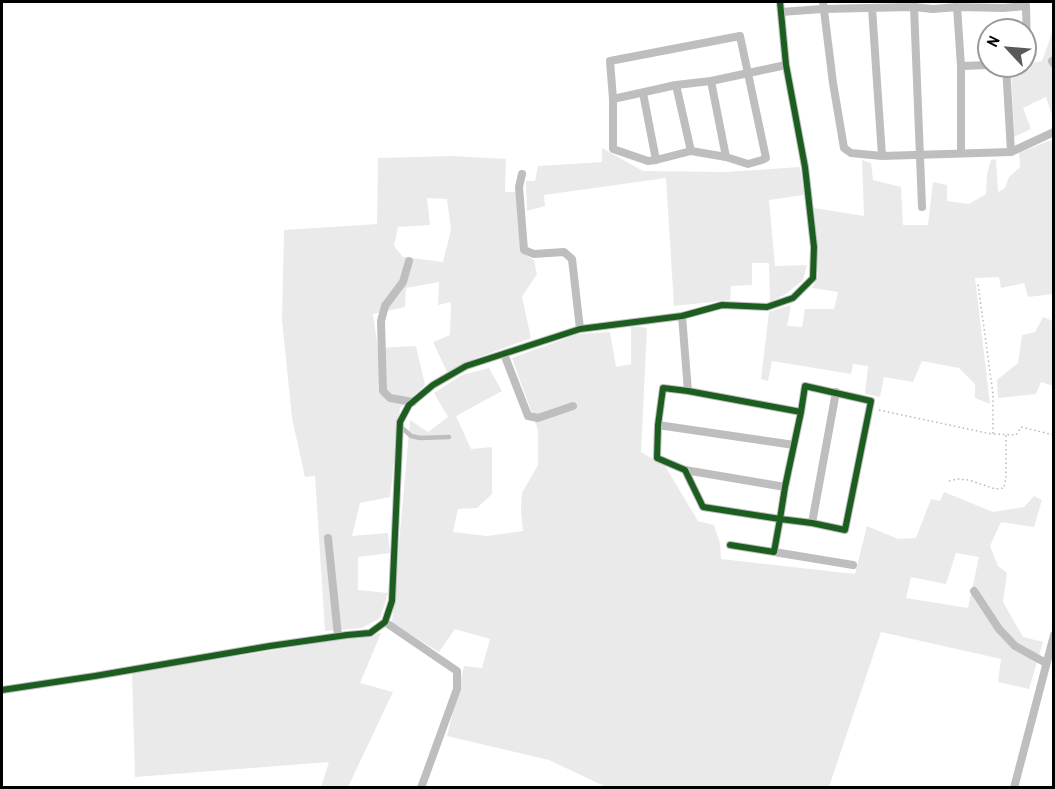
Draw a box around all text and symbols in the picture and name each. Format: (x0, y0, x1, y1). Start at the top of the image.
north arrow (977, 18, 1037, 78)
text: N (981, 32, 1005, 50)

